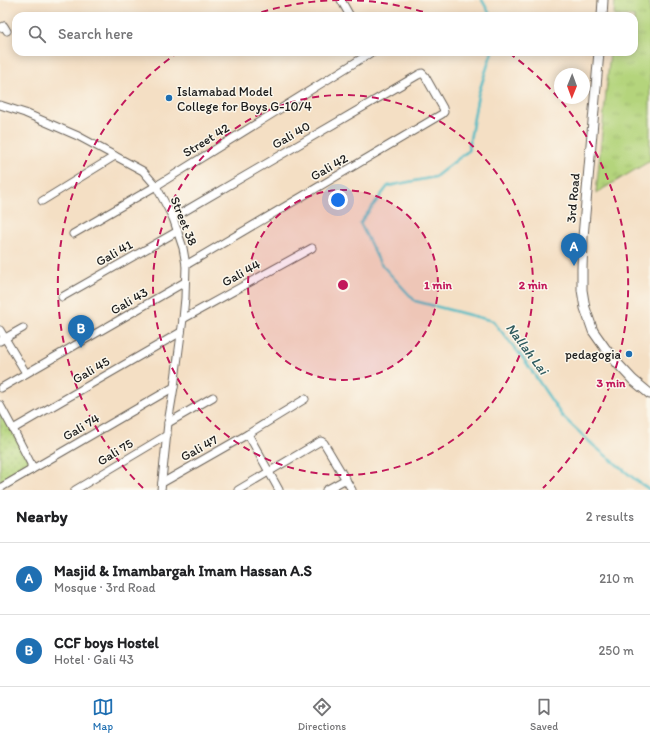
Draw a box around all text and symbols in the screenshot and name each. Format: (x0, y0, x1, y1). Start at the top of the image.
search box (12, 12, 638, 56)
icon: search (26, 23, 48, 45)
text: Search here (58, 25, 133, 43)
north arrow (554, 68, 590, 104)
place label: Islamabad Model College for Boys G-10/4 (177, 84, 312, 114)
marker: Islamabad Model College for Boys G-10/4 (164, 93, 174, 103)
street label: Gali 40 (269, 118, 313, 152)
street label: Street 42 (180, 120, 232, 160)
street label: Gali 42 (308, 150, 350, 184)
street label: 3rd Road (563, 172, 583, 224)
your location (328, 190, 348, 210)
street label: Street 38 (167, 194, 201, 248)
pin: A (561, 233, 587, 266)
street label: Gali 41 (93, 237, 135, 269)
street label: Gali 44 (219, 256, 263, 290)
centre of rings (336, 278, 350, 292)
text: 1 min (424, 278, 453, 292)
text: 2 min (519, 278, 548, 292)
street label: Gali 43 (108, 284, 150, 318)
pin: B (68, 315, 94, 348)
water label: Nallah Lai (502, 320, 553, 379)
place label: pedagogia (565, 347, 622, 362)
marker: pedagogia (624, 349, 634, 359)
street label: Gali 45 (70, 353, 112, 387)
text: 3 min (597, 376, 626, 390)
street label: Gali 74 (60, 410, 102, 443)
street label: Gali 47 (178, 431, 221, 464)
street label: Gali 75 (94, 435, 136, 468)
text: Nearby (16, 506, 68, 526)
text: 2 results (586, 509, 634, 524)
text: Masjid & Imambargah Imam Hassan A.S (54, 562, 312, 580)
text: A (25, 571, 33, 586)
text: 210 m (599, 571, 634, 586)
text: Mosque · 3rd Road (54, 580, 156, 595)
text: CCF boys Hostel (54, 634, 159, 652)
text: B (25, 643, 33, 658)
text: 250 m (598, 643, 634, 658)
text: Hotel · Gali 43 (54, 652, 134, 667)
tab: Map (92, 696, 114, 733)
tab: Directions (298, 696, 346, 733)
tab: Saved (530, 696, 558, 733)

